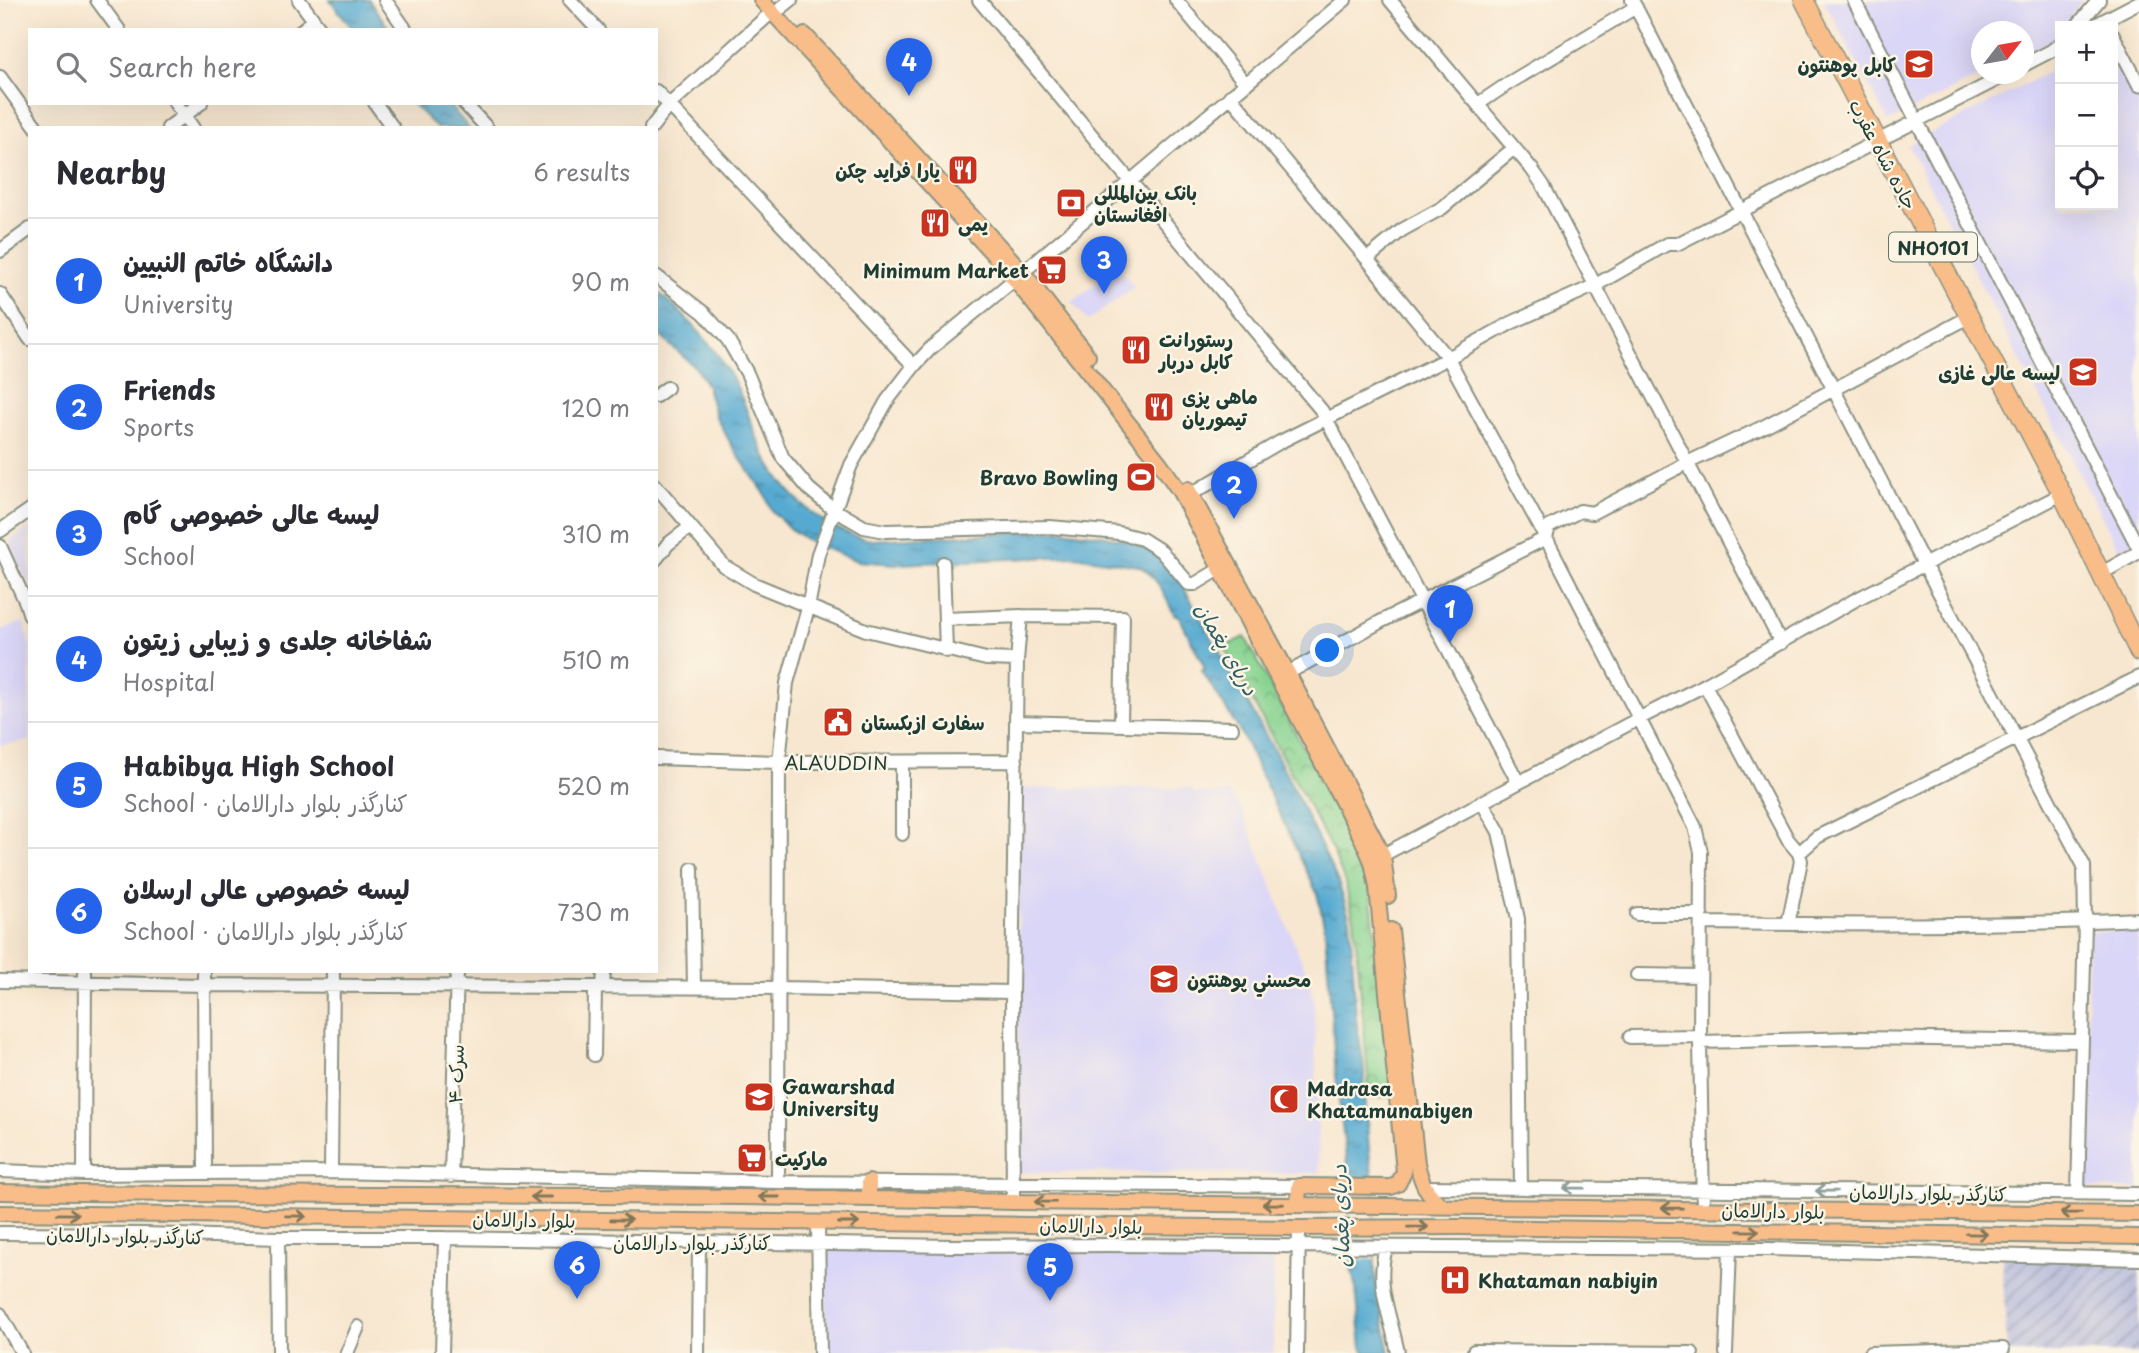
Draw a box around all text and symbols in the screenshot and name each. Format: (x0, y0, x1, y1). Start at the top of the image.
north arrow (1971, 21, 2034, 84)
map controls (2055, 21, 2118, 210)
button: + (2055, 21, 2118, 84)
search box (28, 28, 658, 105)
pin: 4 (886, 38, 932, 96)
text: Search here (108, 47, 257, 86)
school or university icon: کابل پوهنتون (1902, 47, 1936, 81)
icon: search (52, 48, 90, 86)
place label: کابل پوهنتون (1797, 50, 1897, 79)
button: − (2055, 84, 2118, 147)
street label: جاده شاه عقرب (1843, 94, 1925, 214)
button: locate (2055, 147, 2118, 210)
text: Nearby (56, 149, 166, 194)
restaurant icon: یارا فراید چکن (946, 153, 980, 187)
text: 6 results (534, 154, 630, 189)
place label: یارا فراید چکن (835, 156, 940, 184)
place label: بانک بین‌المللی افغانستان (1094, 178, 1197, 228)
bank icon: بانک بین‌المللی افغانستان (1054, 186, 1088, 220)
restaurant icon: یمی (918, 206, 952, 240)
place label: یمی (958, 209, 988, 237)
road number: NH0101 (1889, 232, 1977, 262)
pin: 3 (1081, 236, 1127, 294)
text: دانشگاه خاتم النبیین (123, 242, 333, 281)
supermarket icon: Minimum Market (1035, 253, 1069, 287)
place label: Minimum Market (863, 256, 1029, 284)
text: 1 (74, 264, 85, 299)
text: 90 m (571, 264, 630, 299)
text: University (123, 286, 233, 321)
place label: رستورانت کابل دربار (1157, 325, 1233, 375)
restaurant icon: رستورانت کابل دربار (1119, 333, 1153, 367)
school or university icon: لیسه عالی غازی (2066, 355, 2100, 389)
place label: لیسه عالی غازی (1938, 358, 2060, 386)
text: Friends (123, 370, 216, 409)
place label: ماهی پزی تیموریان (1182, 382, 1258, 432)
text: 2 (71, 390, 87, 425)
text: 120 m (562, 390, 630, 425)
restaurant icon: ماهی پزی تیموریان (1142, 390, 1176, 424)
text: Sports (123, 409, 194, 444)
sports icon: Bravo Bowling (1124, 460, 1158, 494)
pin: 2 (1211, 461, 1257, 519)
place label: Bravo Bowling (979, 463, 1118, 491)
text: لیسه عالی خصوصی گام (123, 494, 379, 533)
text: 3 (71, 516, 87, 551)
text: 310 m (561, 516, 630, 551)
text: School (123, 538, 195, 573)
pin: 1 (1427, 585, 1473, 643)
water label: دریای پغمان (1188, 595, 1268, 701)
text: شفاخانه جلدی و زیبایی زیتون (123, 620, 432, 659)
your location (1310, 633, 1344, 667)
text: 4 (71, 642, 87, 677)
text: 510 m (561, 642, 630, 677)
text: Hospital (123, 664, 215, 699)
public building icon: سفارت ازبکستان (821, 705, 855, 739)
place label: سفارت ازبکستان (861, 708, 985, 736)
text: Habibya High School (123, 746, 394, 785)
street label: ALAUDDIN (784, 748, 888, 776)
text: 5 (72, 768, 86, 803)
text: 520 m (557, 768, 630, 803)
text: School · کنارگذر بلوار دارالامان (123, 785, 408, 820)
text: لیسه خصوصی عالی ارسلان (123, 869, 410, 908)
text: 6 (71, 894, 87, 929)
text: 730 m (557, 894, 630, 929)
text: School · کنارگذر بلوار دارالامان (123, 913, 408, 948)
school or university icon: محسني پوهنتون (1147, 962, 1181, 996)
place label: محسني پوهنتون (1187, 965, 1311, 997)
street label: سرک ۴ (440, 1044, 470, 1104)
place label: Gawarshad University (782, 1072, 895, 1122)
place label: Madrasa Khatamunabiyen (1307, 1074, 1473, 1124)
school or university icon: Gawarshad University (742, 1080, 776, 1114)
mosque icon: Madrasa Khatamunabiyen (1267, 1082, 1301, 1116)
supermarket icon: مارکیت (735, 1141, 769, 1175)
place label: مارکیت (775, 1144, 828, 1172)
water label: دریای پغمان (1321, 1164, 1357, 1268)
street label: کنارگذر بلوار دارالامان (1849, 1177, 2007, 1207)
one-way arrow (1563, 1182, 1586, 1195)
one-way arrow (1815, 1184, 1838, 1198)
one-way arrow (530, 1190, 553, 1204)
one-way arrow (758, 1191, 781, 1204)
one-way arrow (1034, 1195, 1057, 1209)
street label: بلوار دارالامان (1721, 1195, 1825, 1225)
one-way arrow (1261, 1197, 1284, 1211)
one-way arrow (1661, 1202, 1684, 1215)
street label: بلوار دارالامان (472, 1204, 576, 1234)
one-way arrow (56, 1207, 79, 1221)
one-way arrow (2060, 1207, 2083, 1220)
one-way arrow (284, 1209, 307, 1222)
street label: بلوار دارالامان (1039, 1210, 1143, 1240)
one-way arrow (609, 1213, 632, 1227)
one-way arrow (837, 1216, 860, 1230)
street label: کنارگذر بلوار دارالامان (46, 1220, 204, 1250)
one-way arrow (1406, 1221, 1429, 1234)
one-way arrow (1737, 1224, 1760, 1238)
one-way arrow (1965, 1227, 1988, 1241)
street label: کنارگذر بلوار دارالامان (613, 1228, 771, 1256)
pin: 6 (554, 1241, 600, 1299)
pin: 5 (1027, 1243, 1073, 1301)
hospital icon: Khataman nabiyin (1438, 1263, 1472, 1297)
place label: Khataman nabiyin (1478, 1266, 1658, 1294)

